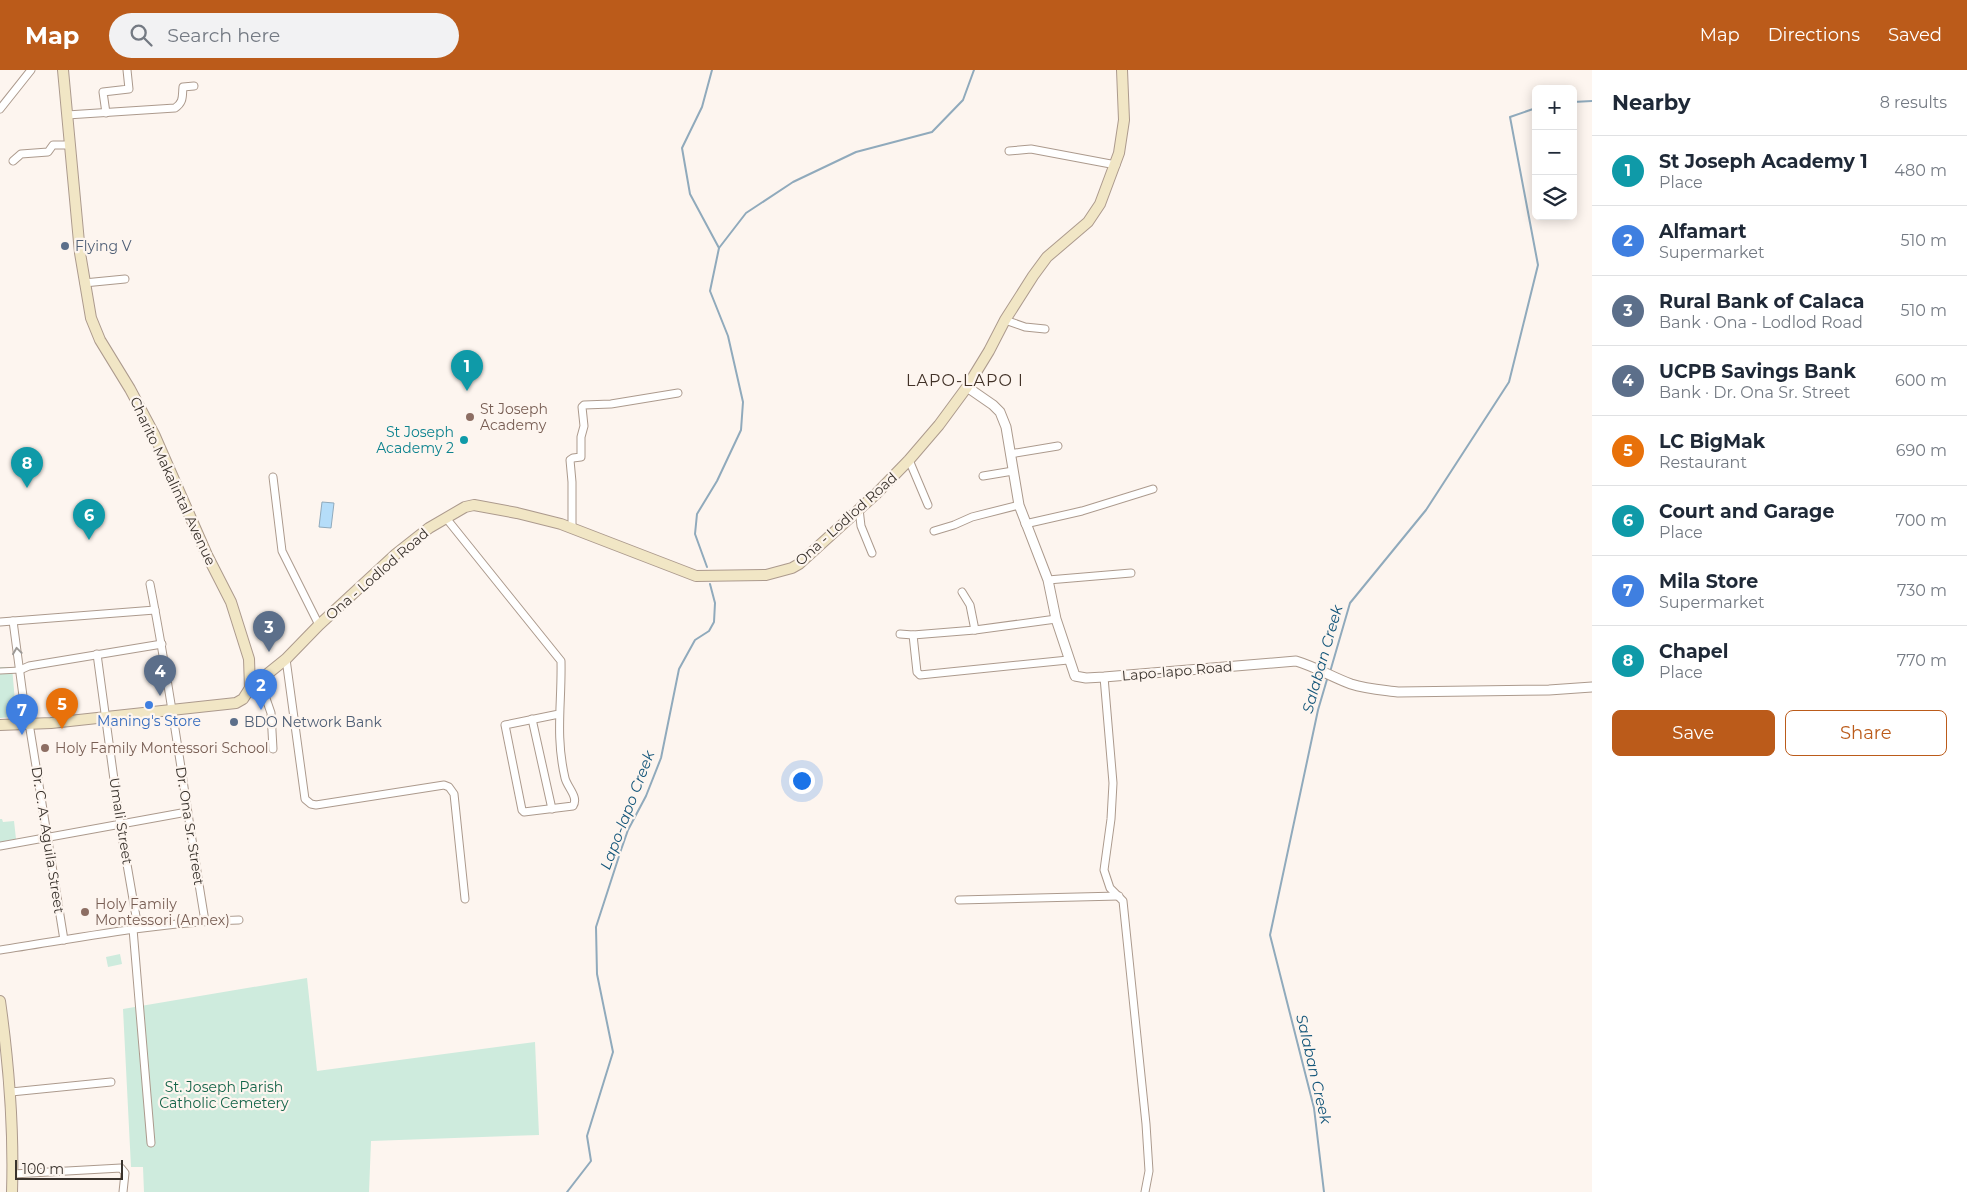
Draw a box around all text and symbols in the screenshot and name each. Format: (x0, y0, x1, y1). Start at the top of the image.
search box (109, 13, 459, 58)
text: Map (25, 21, 79, 50)
icon: search (127, 21, 155, 49)
text: Search here (167, 24, 280, 47)
text: Map (1700, 24, 1740, 46)
text: Directions (1768, 24, 1860, 46)
text: Saved (1888, 24, 1942, 46)
map controls (1532, 85, 1577, 220)
button: + (1532, 85, 1577, 130)
text: Nearby (1612, 90, 1691, 115)
text: 8 results (1880, 93, 1947, 112)
button: − (1532, 130, 1577, 175)
text: St Joseph Academy 1 (1659, 150, 1868, 173)
text: 1 (1625, 161, 1631, 180)
text: 480 m (1894, 161, 1947, 180)
text: Place (1659, 173, 1703, 192)
button: layers (1532, 175, 1577, 220)
text: Alfamart (1659, 220, 1747, 243)
text: 2 (1623, 231, 1633, 250)
text: 510 m (1900, 231, 1947, 250)
place label: Flying V (75, 237, 132, 255)
marker: Flying V (59, 240, 71, 252)
text: Supermarket (1659, 243, 1765, 262)
text: Rural Bank of Calaca (1659, 290, 1865, 313)
text: 3 (1623, 301, 1633, 320)
text: 510 m (1900, 301, 1947, 320)
text: Bank · Ona - Lodlod Road (1659, 313, 1863, 332)
pin: 1 (451, 350, 483, 391)
text: UCPB Savings Bank (1659, 360, 1856, 383)
district label: LAPO-LAPO I (906, 371, 1024, 390)
text: 4 (1622, 371, 1634, 390)
text: 600 m (1895, 371, 1947, 390)
text: Bank · Dr. Ona Sr. Street (1659, 383, 1850, 402)
street label: Charito Makalintal Avenue (126, 394, 220, 568)
place label: St Joseph Academy (480, 400, 548, 434)
marker: St Joseph Academy (464, 411, 476, 423)
place label: St Joseph Academy 2 (376, 423, 454, 457)
text: LC BigMak (1659, 430, 1765, 453)
marker: St Joseph Academy 2 (458, 434, 470, 446)
text: 5 (1623, 441, 1633, 460)
text: 690 m (1896, 441, 1947, 460)
pin: 8 (11, 447, 43, 488)
text: Restaurant (1659, 453, 1747, 472)
street label: Ona - Lodlod Road (791, 469, 901, 569)
pin: 6 (73, 499, 105, 540)
text: Court and Garage (1659, 500, 1834, 523)
text: 6 (1623, 511, 1633, 530)
text: 700 m (1896, 511, 1947, 530)
text: Place (1659, 523, 1703, 542)
street label: Ona - Lodlod Road (322, 524, 432, 624)
text: Mila Store (1659, 570, 1758, 593)
text: 7 (1623, 581, 1633, 600)
text: 730 m (1897, 581, 1947, 600)
text: Supermarket (1659, 593, 1765, 612)
water label: Salaban Creek (1297, 602, 1347, 715)
pin: 3 (253, 611, 285, 652)
text: Chapel (1659, 640, 1728, 663)
one-way arrow (12, 646, 23, 654)
text: 8 (1623, 651, 1633, 670)
text: 770 m (1897, 651, 1947, 670)
pin: 4 (144, 655, 176, 696)
street label: Lapo-lapo Road (1121, 657, 1233, 685)
text: Place (1659, 663, 1703, 682)
pin: 2 (245, 669, 277, 710)
pin: 5 (46, 688, 78, 729)
pin: 7 (6, 694, 38, 735)
marker: Maning's Store (143, 699, 155, 711)
button: Save (1612, 710, 1775, 756)
button: Share (1785, 710, 1947, 756)
place label: Maning's Store (97, 712, 201, 730)
place label: BDO Network Bank (244, 713, 383, 731)
marker: BDO Network Bank (228, 716, 240, 728)
place label: Holy Family Montessori School (55, 739, 269, 757)
marker: Holy Family Montessori School (39, 742, 51, 754)
water label: Lapo-lapo Creek (596, 747, 659, 872)
street label: Dr. C. A. Aguila Street (28, 765, 69, 915)
street label: Dr. Ona Sr. Street (172, 765, 208, 887)
your location (789, 768, 815, 794)
street label: Umali Street (105, 776, 137, 866)
place label: Holy Family Montessori (Annex) (95, 895, 230, 929)
marker: Holy Family Montessori (Annex) (79, 906, 91, 918)
water label: Salaban Creek (1292, 1012, 1336, 1127)
park label: St. Joseph Parish Catholic Cemetery (159, 1078, 289, 1112)
scale bar (15, 1157, 122, 1180)
text: 100 m (22, 1160, 64, 1178)

